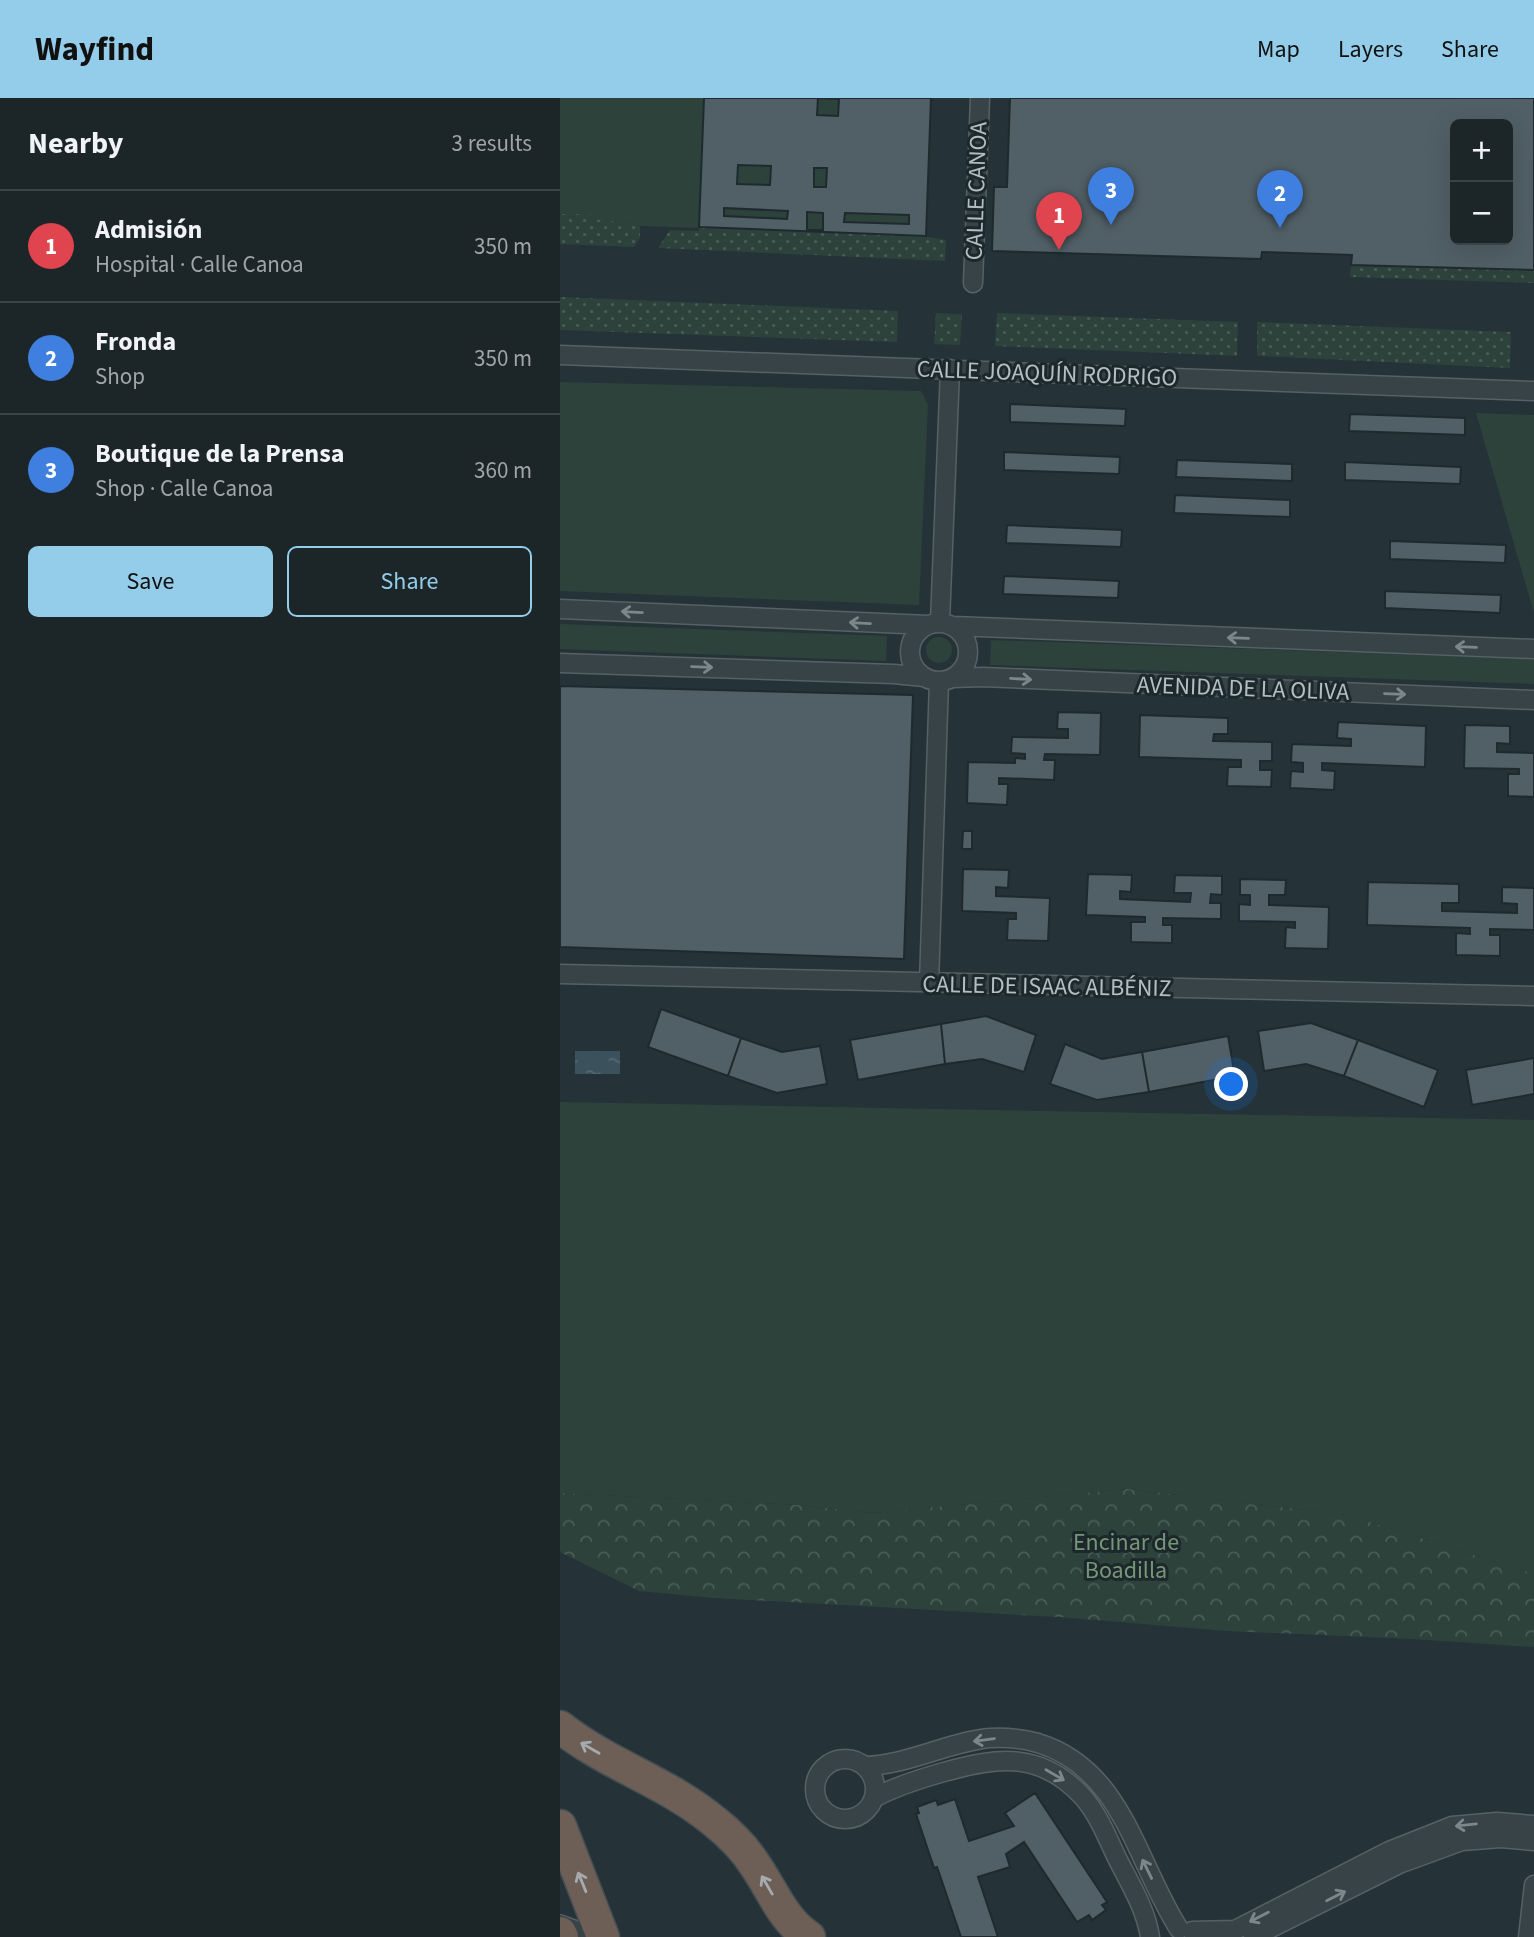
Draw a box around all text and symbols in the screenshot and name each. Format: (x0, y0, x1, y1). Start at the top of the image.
text: Wayfind (35, 26, 154, 73)
text: Map (1257, 32, 1300, 67)
text: Layers (1338, 32, 1403, 67)
text: Share (1441, 32, 1499, 67)
map controls (1450, 119, 1513, 245)
button: + (1450, 119, 1513, 182)
street label: CALLE CANOA (957, 121, 996, 261)
text: Nearby (28, 122, 123, 165)
text: 3 results (452, 127, 532, 160)
pin: 3 (1088, 167, 1134, 225)
pin: 2 (1257, 170, 1303, 228)
button: − (1450, 182, 1513, 245)
pin: 1 (1036, 192, 1082, 250)
text: Admisión (95, 211, 202, 248)
text: 1 (45, 230, 57, 263)
text: 350 m (474, 230, 532, 263)
text: Hospital · Calle Canoa (95, 248, 304, 281)
text: Fronda (95, 323, 176, 360)
text: 2 (45, 342, 57, 375)
text: 350 m (474, 342, 532, 375)
street label: CALLE JOAQUÍN RODRIGO (916, 351, 1178, 396)
text: Shop (95, 360, 145, 393)
text: Boutique de la Prensa (95, 435, 344, 472)
text: 3 (45, 454, 57, 487)
text: 360 m (474, 454, 532, 487)
text: Shop · Calle Canoa (95, 472, 273, 505)
button: Save (28, 546, 273, 617)
button: Share (287, 546, 532, 617)
one-way arrow (621, 606, 644, 619)
one-way arrow (848, 616, 871, 629)
one-way arrow (1227, 631, 1250, 644)
one-way arrow (1455, 640, 1478, 653)
one-way arrow (690, 661, 713, 674)
street label: AVENIDA DE LA OLIVA (1136, 667, 1350, 710)
one-way arrow (1009, 673, 1032, 686)
one-way arrow (1383, 688, 1406, 701)
street label: CALLE DE ISAAC ALBÉNIZ (922, 967, 1172, 1006)
your location (1214, 1067, 1248, 1101)
park label: Encinar de Boadilla (1073, 1525, 1179, 1588)
one-way arrow (974, 1734, 996, 1747)
one-way arrow (580, 1741, 600, 1755)
one-way arrow (1044, 1769, 1065, 1782)
one-way arrow (1455, 1819, 1478, 1832)
one-way arrow (1140, 1859, 1153, 1880)
one-way arrow (574, 1871, 587, 1893)
one-way arrow (759, 1875, 773, 1895)
one-way arrow (1325, 1889, 1346, 1903)
one-way arrow (1249, 1911, 1270, 1925)

